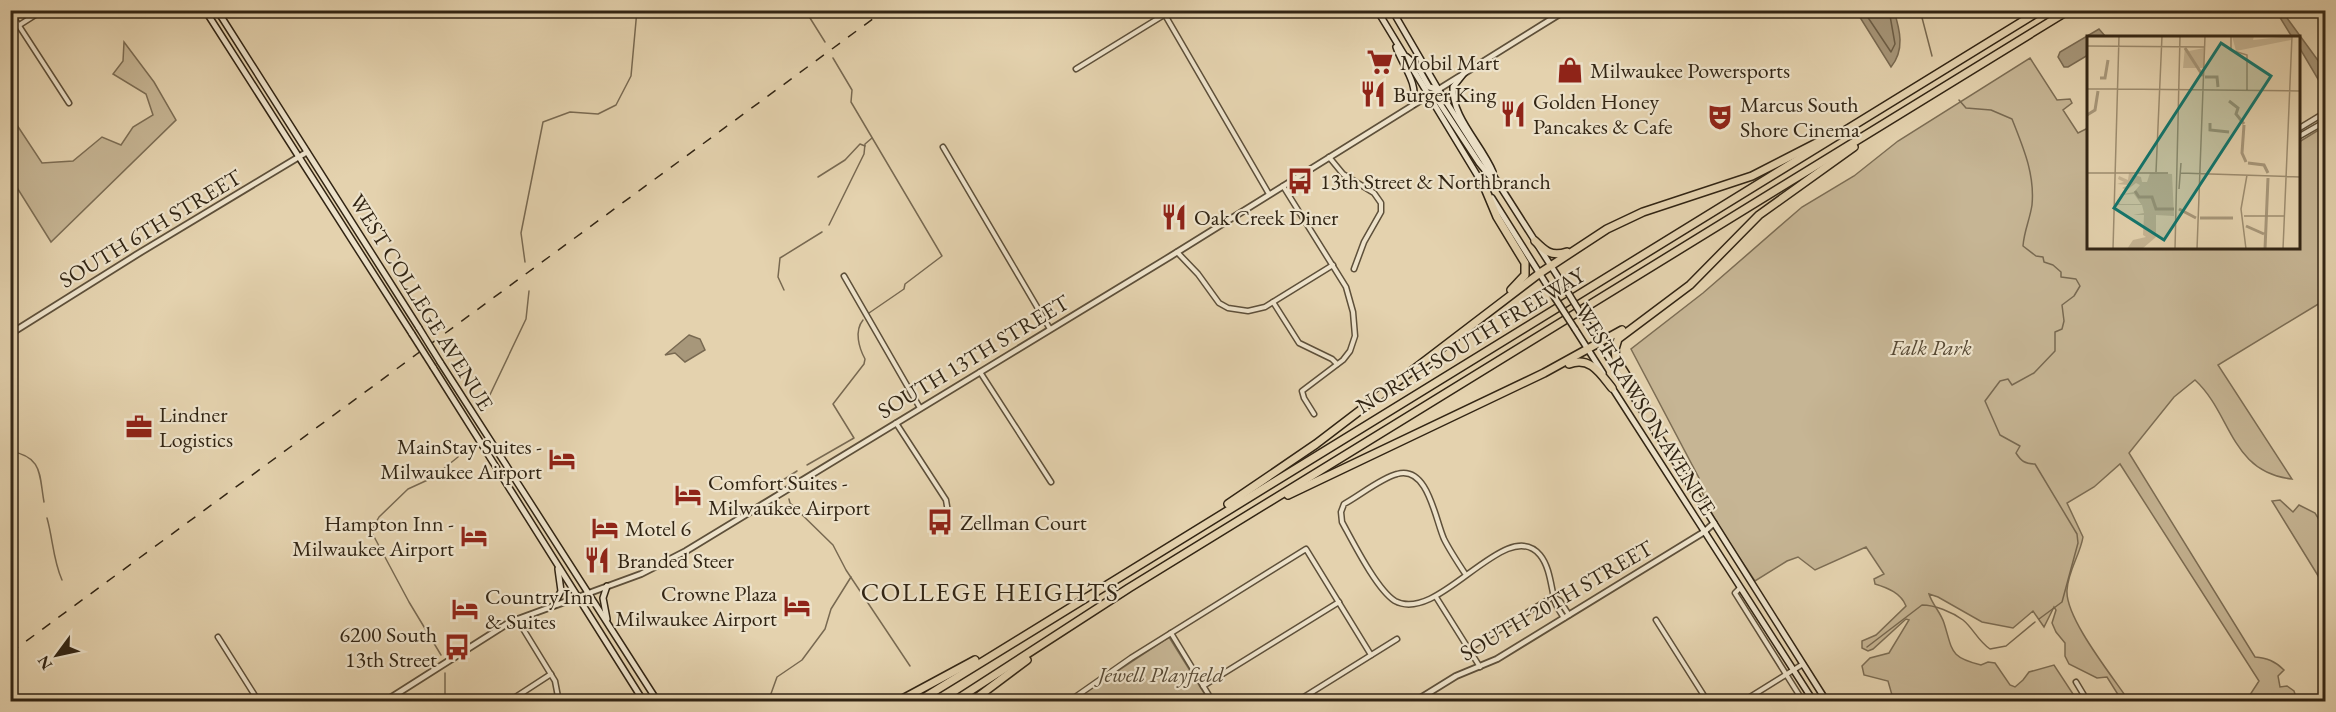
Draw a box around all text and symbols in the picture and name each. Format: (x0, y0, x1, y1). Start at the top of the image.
inset map (2087, 36, 2300, 249)
supermarket icon: Mobil Mart (1365, 47, 1395, 77)
place label: Mobil Mart (1400, 48, 1499, 77)
shop icon: Milwaukee Powersports (1555, 55, 1585, 85)
place label: Milwaukee Powersports (1590, 56, 1790, 85)
restaurant icon: Burger King (1358, 79, 1388, 109)
place label: Burger King (1393, 80, 1497, 109)
place label: Golden Honey Pancakes & Cafe (1533, 87, 1673, 141)
place label: Marcus South Shore Cinema (1740, 90, 1860, 144)
restaurant icon: Golden Honey Pancakes & Cafe (1498, 99, 1528, 129)
theatre icon: Marcus South Shore Cinema (1705, 102, 1735, 132)
street label: SOUTH 6TH STREET (54, 162, 247, 294)
bus stop icon: 13th Street & Northbranch (1285, 166, 1315, 196)
place label: 13th Street & Northbranch (1320, 167, 1551, 196)
street label: WEST COLLEGE AVENUE (343, 188, 500, 416)
restaurant icon: Oak Creek Diner (1159, 202, 1189, 232)
place label: Oak Creek Diner (1194, 203, 1339, 232)
street label: NORTH-SOUTH FREEWAY (1351, 260, 1591, 420)
street label: SOUTH 13TH STREET (872, 288, 1075, 425)
street label: WEST RAWSON AVENUE (1569, 298, 1723, 521)
park label: Falk Park (1889, 333, 1972, 362)
place label: Lindner Logistics (159, 400, 233, 454)
office icon: Lindner Logistics (124, 412, 154, 442)
place label: MainStay Suites - Milwaukee Airport (380, 432, 542, 486)
hotel icon: MainStay Suites - Milwaukee Airport (547, 444, 577, 474)
place label: Comfort Suites - Milwaukee Airport (708, 468, 870, 522)
hotel icon: Comfort Suites - Milwaukee Airport (673, 480, 703, 510)
bus stop icon: Zellman Court (925, 507, 955, 537)
place label: Zellman Court (960, 508, 1087, 537)
place label: Hampton Inn - Milwaukee Airport (292, 509, 454, 563)
hotel icon: Motel 6 (590, 513, 620, 543)
place label: Motel 6 (625, 514, 691, 543)
hotel icon: Hampton Inn - Milwaukee Airport (459, 521, 489, 551)
street label: SOUTH 20TH STREET (1454, 533, 1658, 668)
restaurant icon: Branded Steer (582, 545, 612, 575)
place label: Branded Steer (617, 546, 735, 575)
district label: COLLEGE HEIGHTS (861, 575, 1119, 609)
place label: Crowne Plaza Milwaukee Airport (615, 579, 777, 633)
place label: Country Inn & Suites (485, 582, 594, 636)
hotel icon: Crowne Plaza Milwaukee Airport (782, 591, 812, 621)
hotel icon: Country Inn & Suites (450, 594, 480, 624)
place label: 6200 South 13th Street (339, 620, 437, 674)
north arrow (27, 625, 87, 685)
bus stop icon: 6200 South 13th Street (442, 632, 472, 662)
text: N (32, 652, 57, 674)
park label: Jewell Playfield (1093, 660, 1224, 689)

